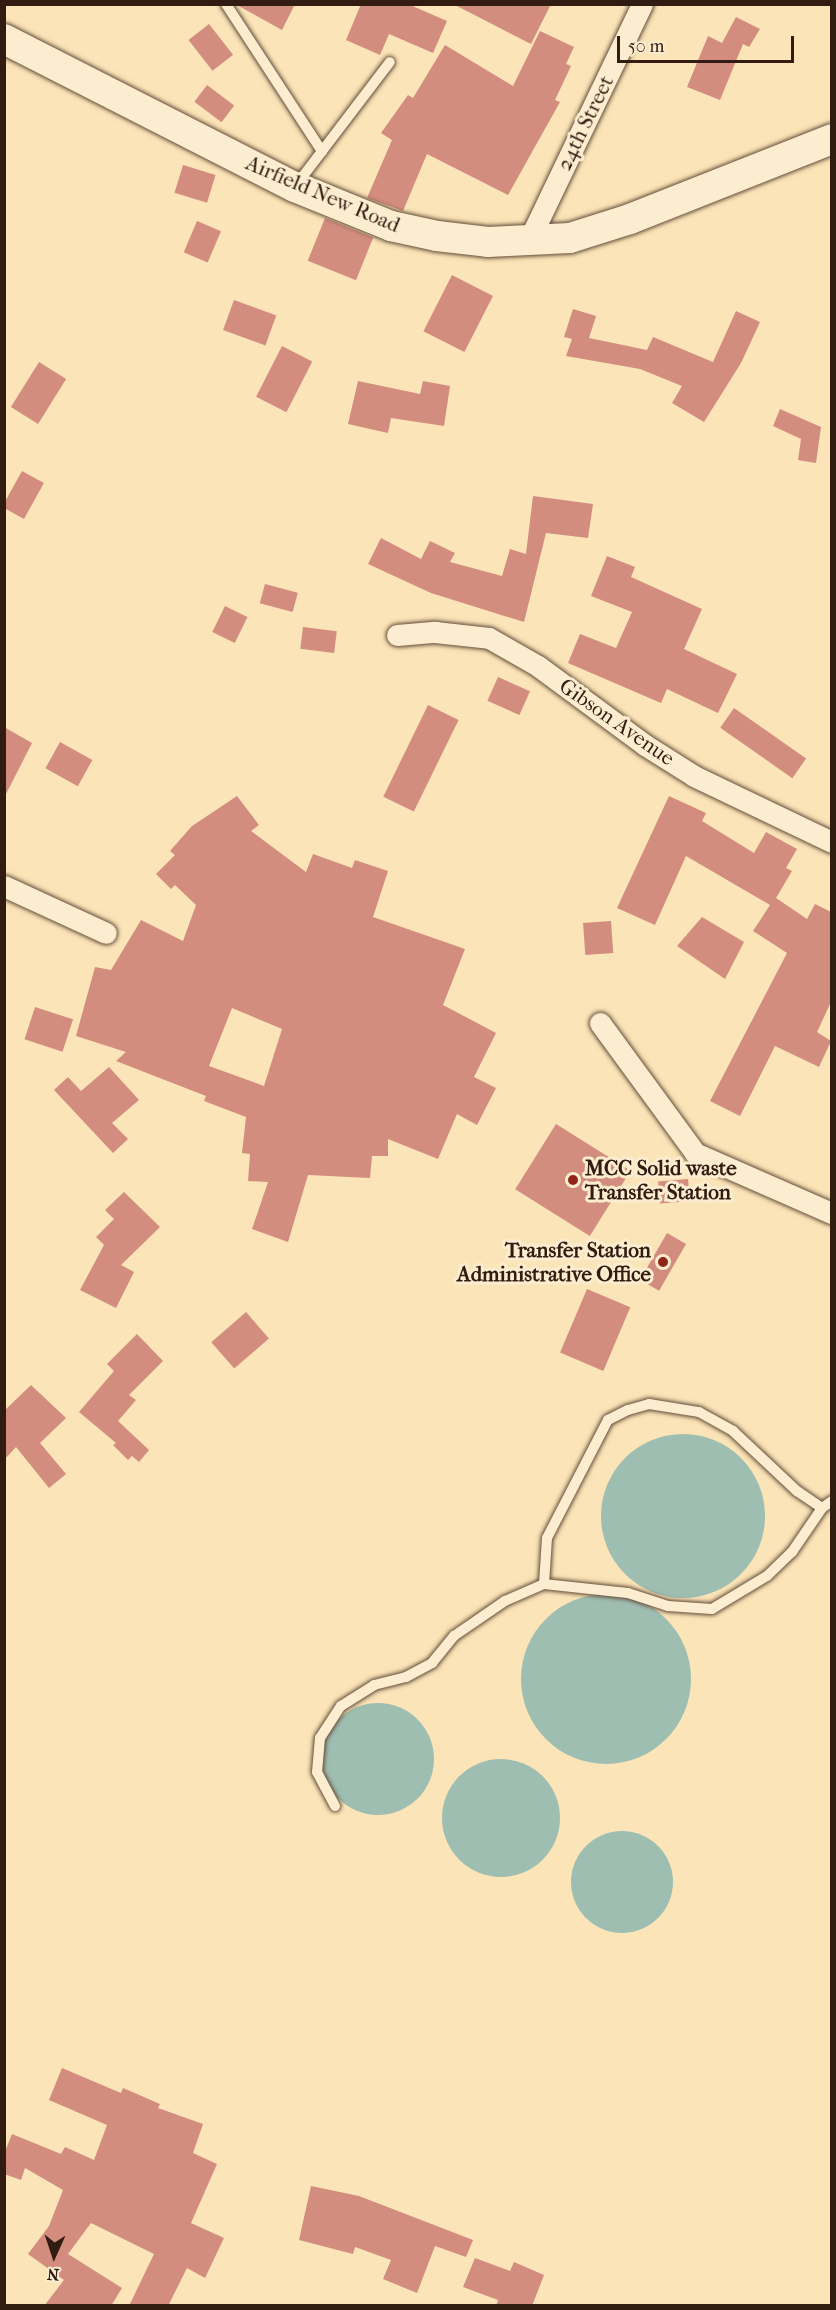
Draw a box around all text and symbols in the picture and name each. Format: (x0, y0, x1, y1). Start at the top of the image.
scale bar (620, 24, 797, 62)
text: 50 m (628, 36, 664, 57)
street label: 24th Street (551, 71, 619, 175)
street label: Airfield New Road (242, 150, 404, 238)
street label: Gibson Avenue (555, 673, 679, 771)
place label: MCC Solid waste Transfer Station (585, 1155, 737, 1205)
marker: MCC Solid waste Transfer Station (566, 1173, 580, 1187)
place label: Transfer Station Administrative Office (457, 1237, 651, 1287)
marker: Transfer Station Administrative Office (656, 1255, 670, 1269)
north arrow (24, 2226, 84, 2286)
text: N (46, 2265, 60, 2284)

